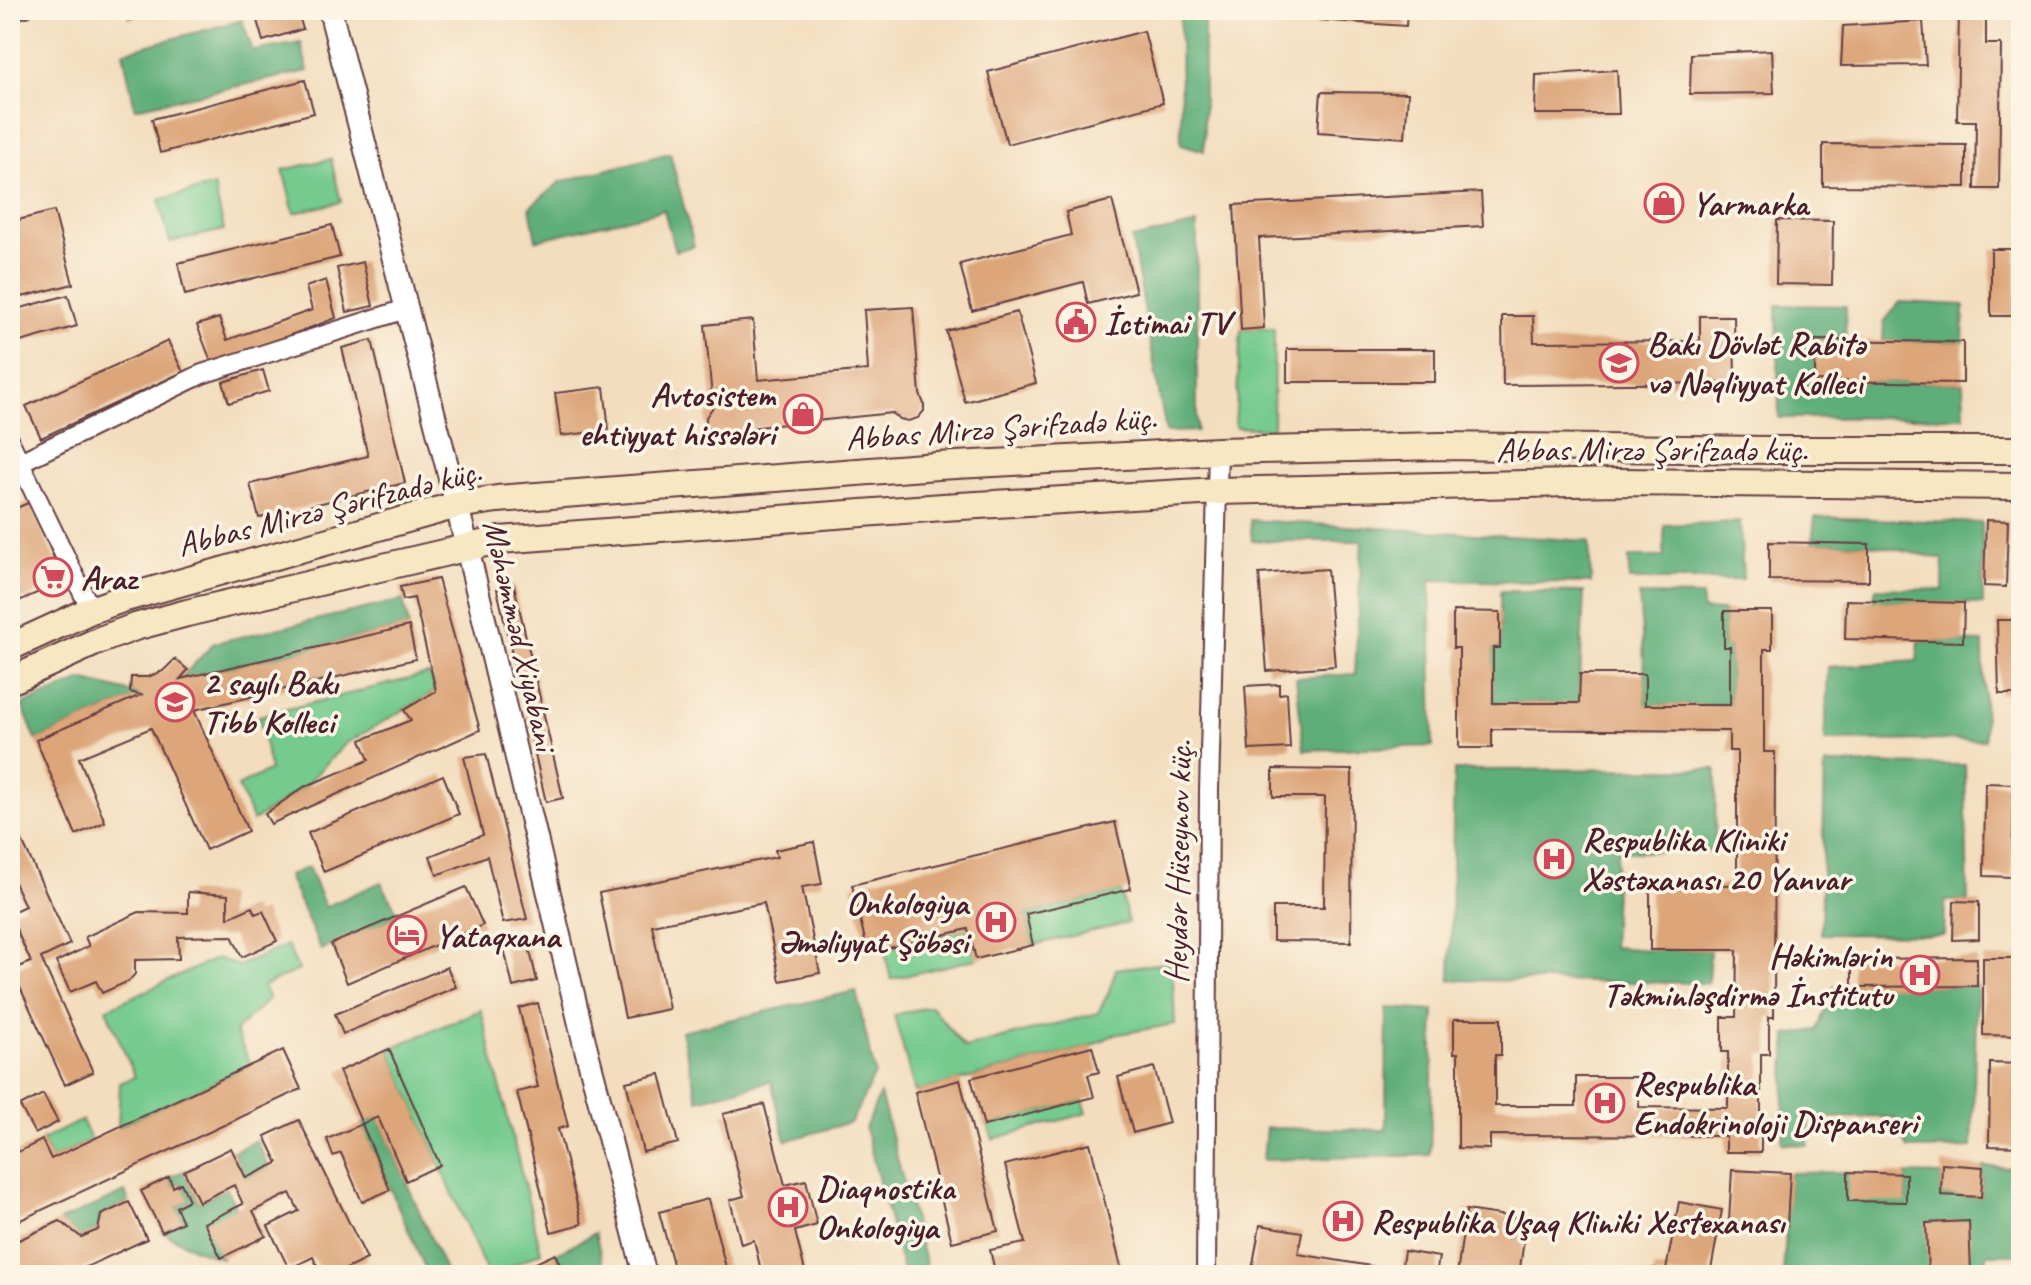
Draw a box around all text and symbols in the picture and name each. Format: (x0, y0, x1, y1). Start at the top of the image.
shop icon: Yarmarka (1643, 182, 1685, 224)
place label: Yarmarka (1692, 182, 1811, 225)
public building icon: İctimai TV (1055, 301, 1097, 343)
place label: İctimai TV (1104, 301, 1237, 344)
place label: Bakı Dövlət Rabitə və Nəqliyyat Kolleci (1647, 322, 1867, 404)
school or university icon: Bakı Dövlət Rabitə və Nəqliyyat Kolleci (1598, 342, 1640, 384)
place label: Avtosistem ehtiyyat hissələri (579, 373, 779, 455)
shop icon: Avtosistem ehtiyyat hissələri (782, 393, 824, 435)
street label: Abbas Mirzə Şərifzadə küç. (844, 395, 1158, 460)
street label: Abbas Mirzə Şərifzadə küç. (1496, 428, 1808, 471)
street label: Abbas Mirzə Şərifzadə küç. (173, 449, 486, 566)
street label: Məhəmməd Xiyabani (473, 516, 569, 758)
supermarket icon: Araz (32, 556, 74, 598)
place label: Araz (81, 556, 139, 599)
place label: 2 saylı Bakı Tibb Kolleci (203, 661, 340, 743)
school or university icon: 2 saylı Bakı Tibb Kolleci (154, 681, 196, 723)
street label: Heydər Hüseynov küç. (1154, 740, 1201, 984)
place label: Respublika Kliniki Xəstəxanası 20 Yanvar (1582, 818, 1853, 900)
hospital icon: Respublika Kliniki Xəstəxanası 20 Yanvar (1533, 838, 1575, 880)
place label: Onkologiya Əməliyyat Şöbəsi (778, 881, 972, 963)
hospital icon: Onkologiya Əməliyyat Şöbəsi (975, 901, 1017, 943)
hotel icon: Yataqxana (386, 914, 428, 956)
place label: Yataqxana (435, 914, 562, 957)
place label: Həkimlərin Təkminləşdirmə İnstitutu (1603, 934, 1895, 1016)
hospital icon: Həkimlərin Təkminləşdirmə İnstitutu (1899, 954, 1941, 996)
place label: Respublika Endokrinoloji Dispanseri (1633, 1062, 1921, 1144)
hospital icon: Respublika Endokrinoloji Dispanseri (1584, 1082, 1626, 1124)
place label: Diaqnostika Onkologiya (816, 1166, 958, 1248)
hospital icon: Diaqnostika Onkologiya (767, 1186, 809, 1228)
hospital icon: Respublika Uşaq Kliniki Xestexanası (1322, 1200, 1364, 1242)
place label: Respublika Uşaq Kliniki Xestexanası (1371, 1200, 1787, 1243)

